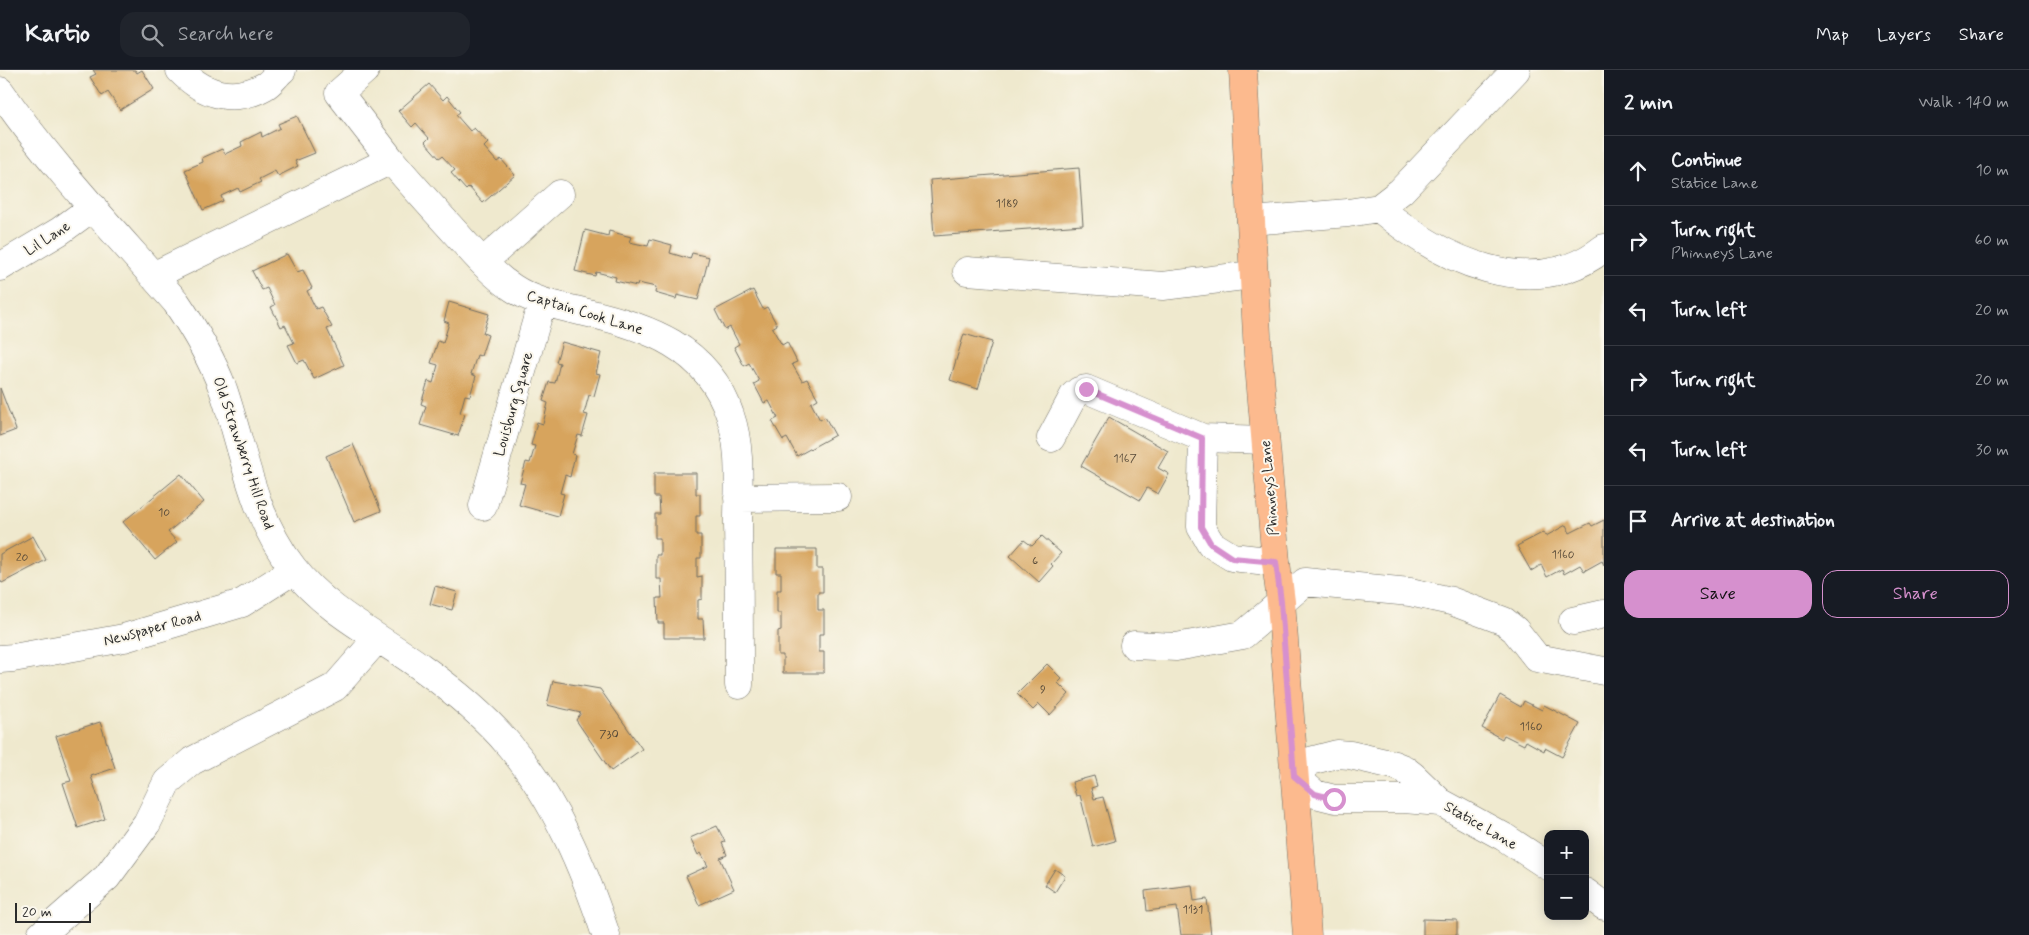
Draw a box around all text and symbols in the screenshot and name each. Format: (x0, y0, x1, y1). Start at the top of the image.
search box (120, 12, 470, 57)
text: Kartio (25, 19, 90, 50)
icon: search (138, 21, 166, 49)
text: Search here (178, 22, 274, 47)
text: Map (1816, 23, 1849, 47)
text: Layers (1877, 23, 1931, 47)
text: Share (1959, 23, 2004, 47)
text: 2 min (1624, 89, 1673, 117)
text: Walk · 140 m (1919, 92, 2009, 113)
text: Continue (1671, 148, 1742, 173)
icon: ahead (1624, 157, 1652, 185)
text: 10 m (1976, 160, 2009, 181)
text: Statice Lane (1671, 173, 1758, 194)
house number: 1189 (996, 196, 1019, 212)
street label: Lil Lane (21, 217, 74, 261)
text: Turn right (1671, 218, 1755, 243)
icon: right (1624, 227, 1652, 255)
text: 60 m (1975, 230, 2009, 251)
text: Phinneys Lane (1671, 243, 1773, 264)
street label: Captain Cook Lane (524, 286, 645, 340)
icon: left (1624, 297, 1652, 325)
text: Turn left (1671, 298, 1747, 323)
text: 20 m (1975, 300, 2009, 321)
street label: Louisburg Square (489, 350, 538, 459)
icon: right (1624, 367, 1652, 395)
text: Turn right (1671, 368, 1755, 393)
text: 20 m (1975, 370, 2009, 391)
street label: Old Strawberry Hill Road (207, 374, 279, 532)
route end (1075, 378, 1098, 401)
icon: left (1624, 437, 1652, 465)
text: Turn left (1671, 438, 1747, 463)
street label: Phinneys Lane (1256, 439, 1284, 536)
text: 30 m (1976, 440, 2009, 461)
house number: 1167 (1113, 451, 1137, 467)
house number: 10 (158, 505, 170, 521)
icon: arrive (1624, 507, 1652, 535)
text: Arrive at destination (1671, 508, 1835, 533)
house number: 1160 (1552, 547, 1575, 563)
house number: 20 (16, 550, 29, 566)
house number: 6 (1032, 553, 1038, 569)
button: Save (1624, 570, 1812, 618)
button: Share (1822, 570, 2009, 618)
street label: Newspaper Road (101, 606, 203, 652)
house number: 9 (1040, 682, 1046, 698)
house number: 1160 (1520, 719, 1543, 735)
house number: 730 (599, 727, 619, 743)
route start (1323, 788, 1346, 811)
street label: Statice Lane (1440, 797, 1521, 855)
map controls (1544, 830, 1589, 920)
button: + (1544, 830, 1589, 875)
button: − (1544, 875, 1589, 920)
scale bar (15, 900, 91, 923)
house number: 1131 (1183, 902, 1203, 918)
text: 20 m (22, 903, 52, 921)

